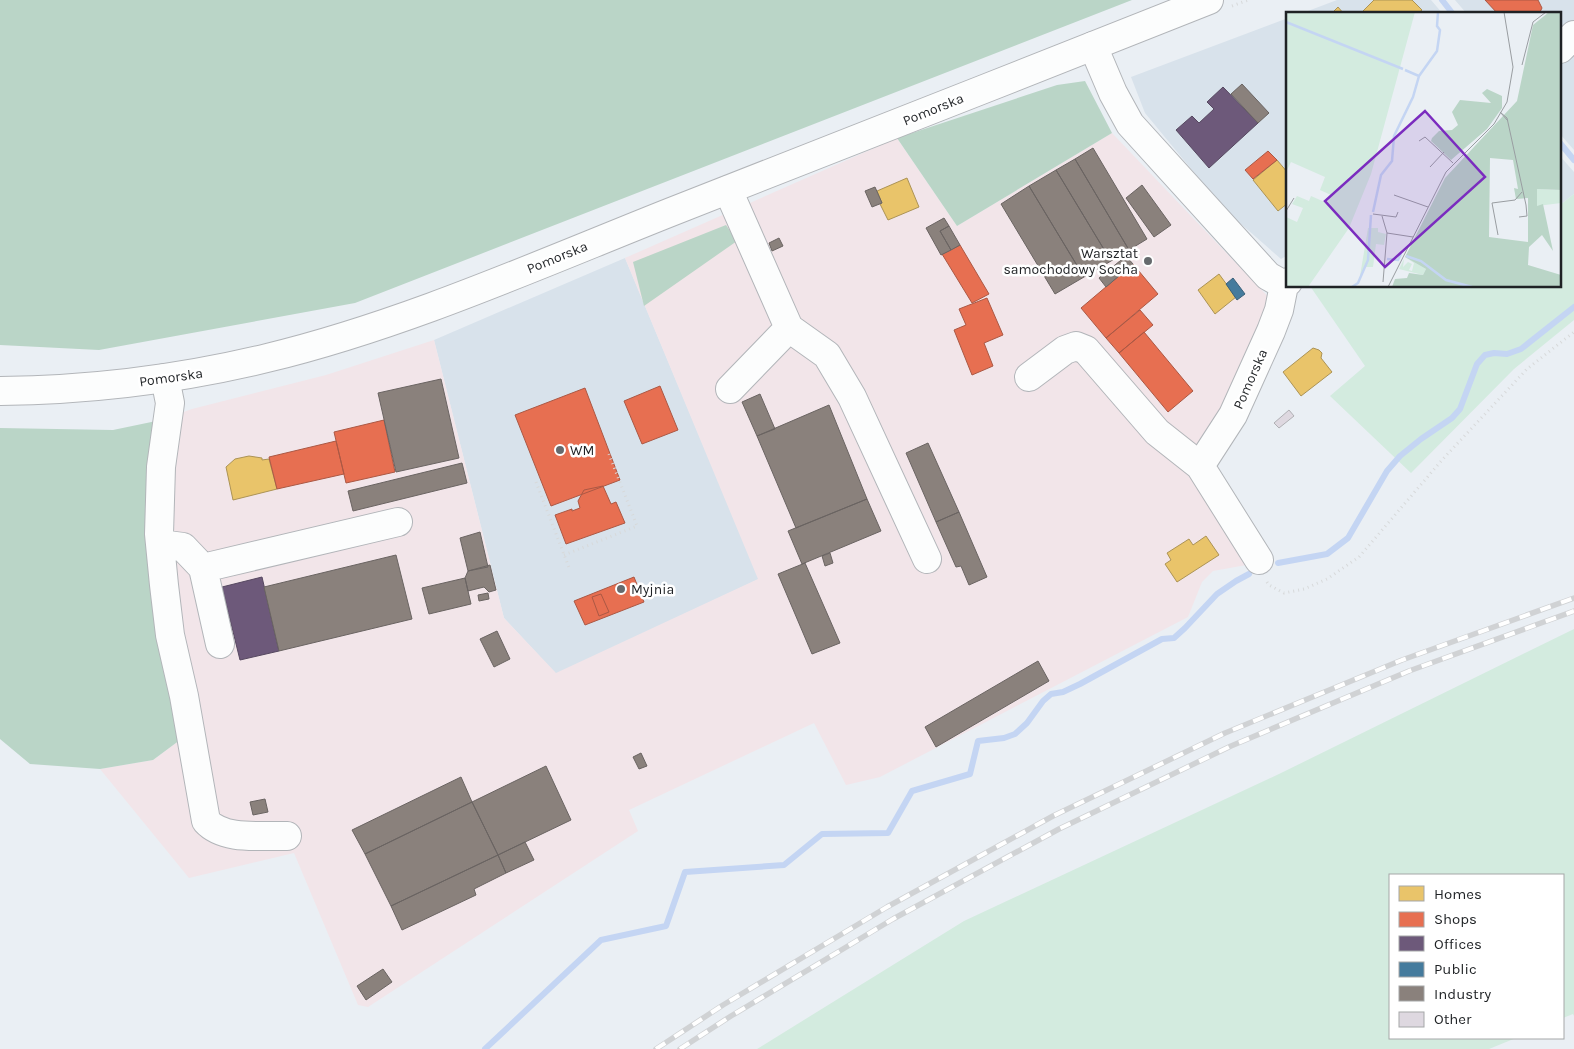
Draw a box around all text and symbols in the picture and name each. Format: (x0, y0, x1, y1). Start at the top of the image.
inset map (1286, 12, 1562, 288)
street label: Pomorska (900, 90, 966, 129)
street label: Pomorska (524, 238, 590, 277)
place label: Warsztat samochodowy Socha (1003, 245, 1138, 278)
marker: Warsztat samochodowy Socha (1142, 255, 1154, 267)
street label: Pomorska (1230, 346, 1271, 412)
street label: Pomorska (138, 365, 204, 390)
place label: WM (570, 442, 594, 459)
marker: WM (554, 444, 566, 456)
place label: Myjnia (631, 581, 674, 598)
marker: Myjnia (615, 583, 627, 595)
legend (1389, 874, 1564, 1039)
text: Homes (1434, 885, 1482, 903)
text: Shops (1434, 910, 1477, 928)
text: Offices (1434, 935, 1482, 953)
text: Public (1434, 960, 1477, 978)
text: Industry (1434, 985, 1491, 1003)
text: Other (1434, 1010, 1472, 1028)

